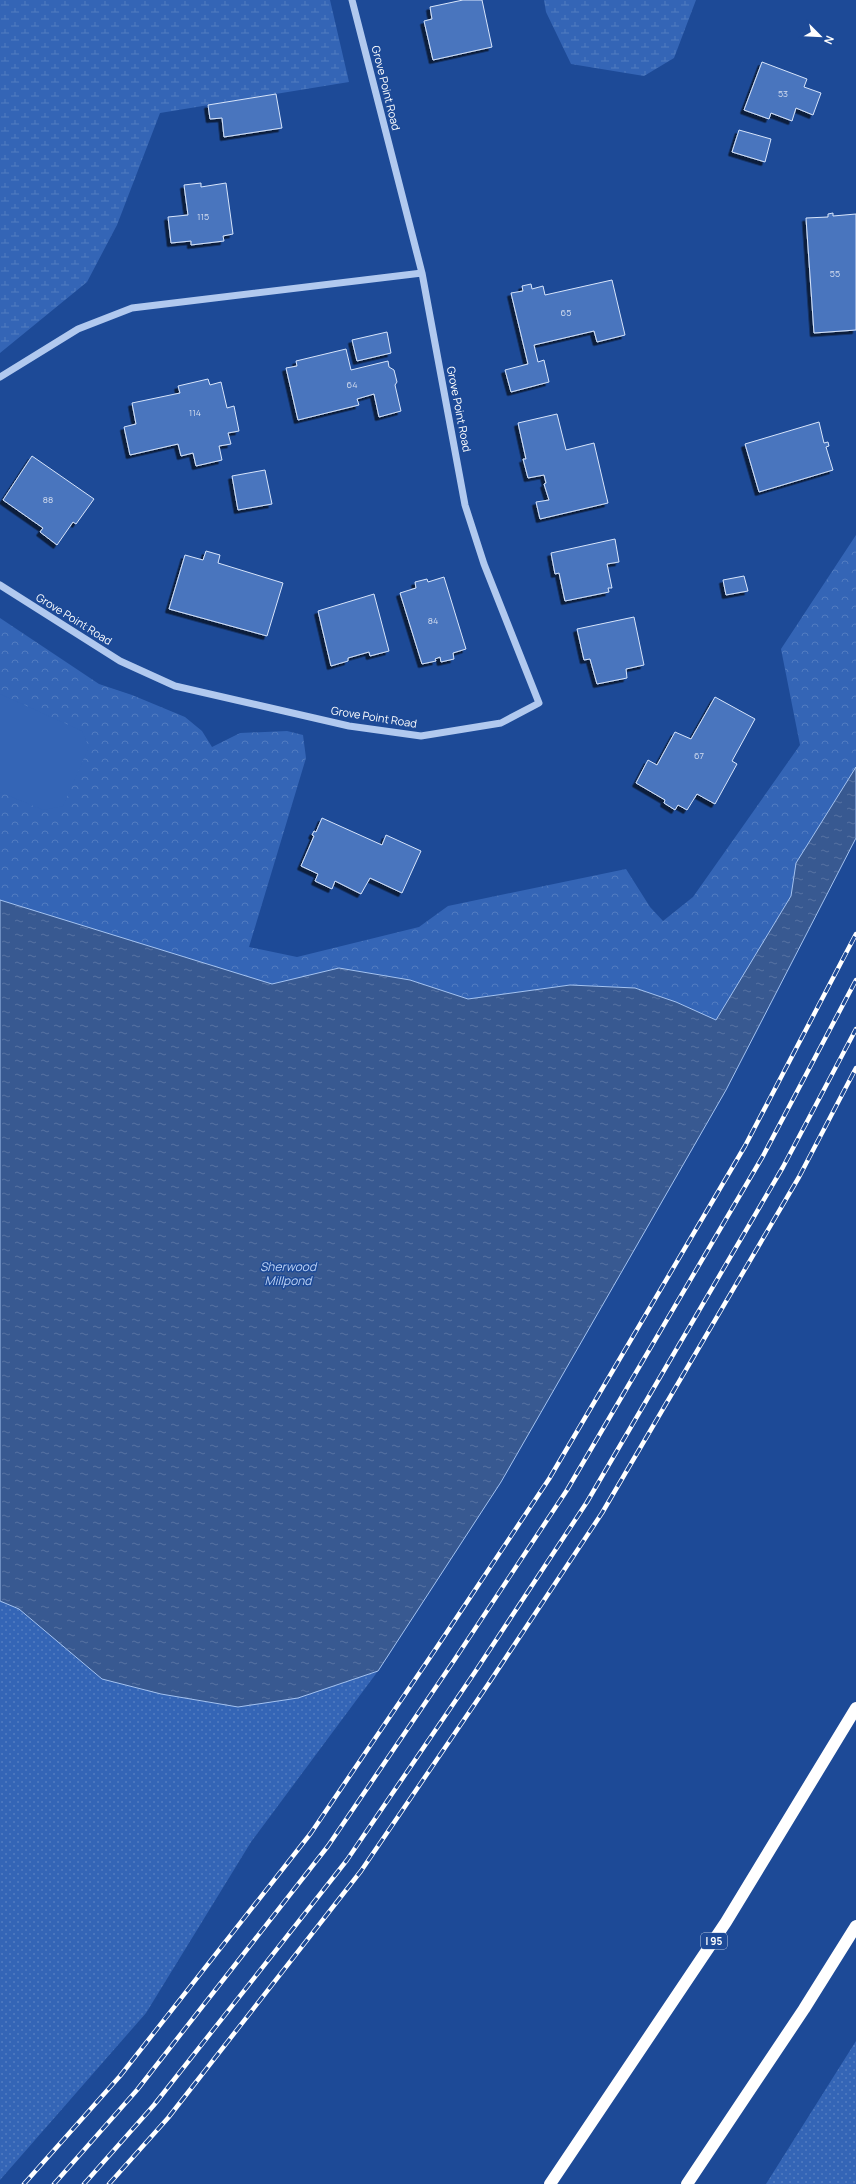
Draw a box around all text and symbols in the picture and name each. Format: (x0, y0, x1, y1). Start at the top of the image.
north arrow (800, 16, 840, 56)
text: N (821, 34, 838, 47)
street label: Grove Point Road (369, 44, 404, 132)
house number: 53 (778, 87, 788, 100)
house number: 115 (197, 210, 209, 223)
house number: 55 (830, 267, 840, 280)
house number: 65 (561, 306, 571, 319)
street label: Grove Point Road (444, 365, 475, 453)
house number: 64 (347, 378, 357, 391)
house number: 114 (189, 406, 201, 419)
house number: 88 (43, 493, 53, 506)
street label: Grove Point Road (33, 589, 115, 648)
house number: 84 (428, 614, 438, 627)
street label: Grove Point Road (330, 702, 418, 731)
house number: 67 (694, 749, 705, 762)
water label: Sherwood Millpond (260, 1258, 318, 1289)
road number: I 95 (701, 1933, 727, 1949)

